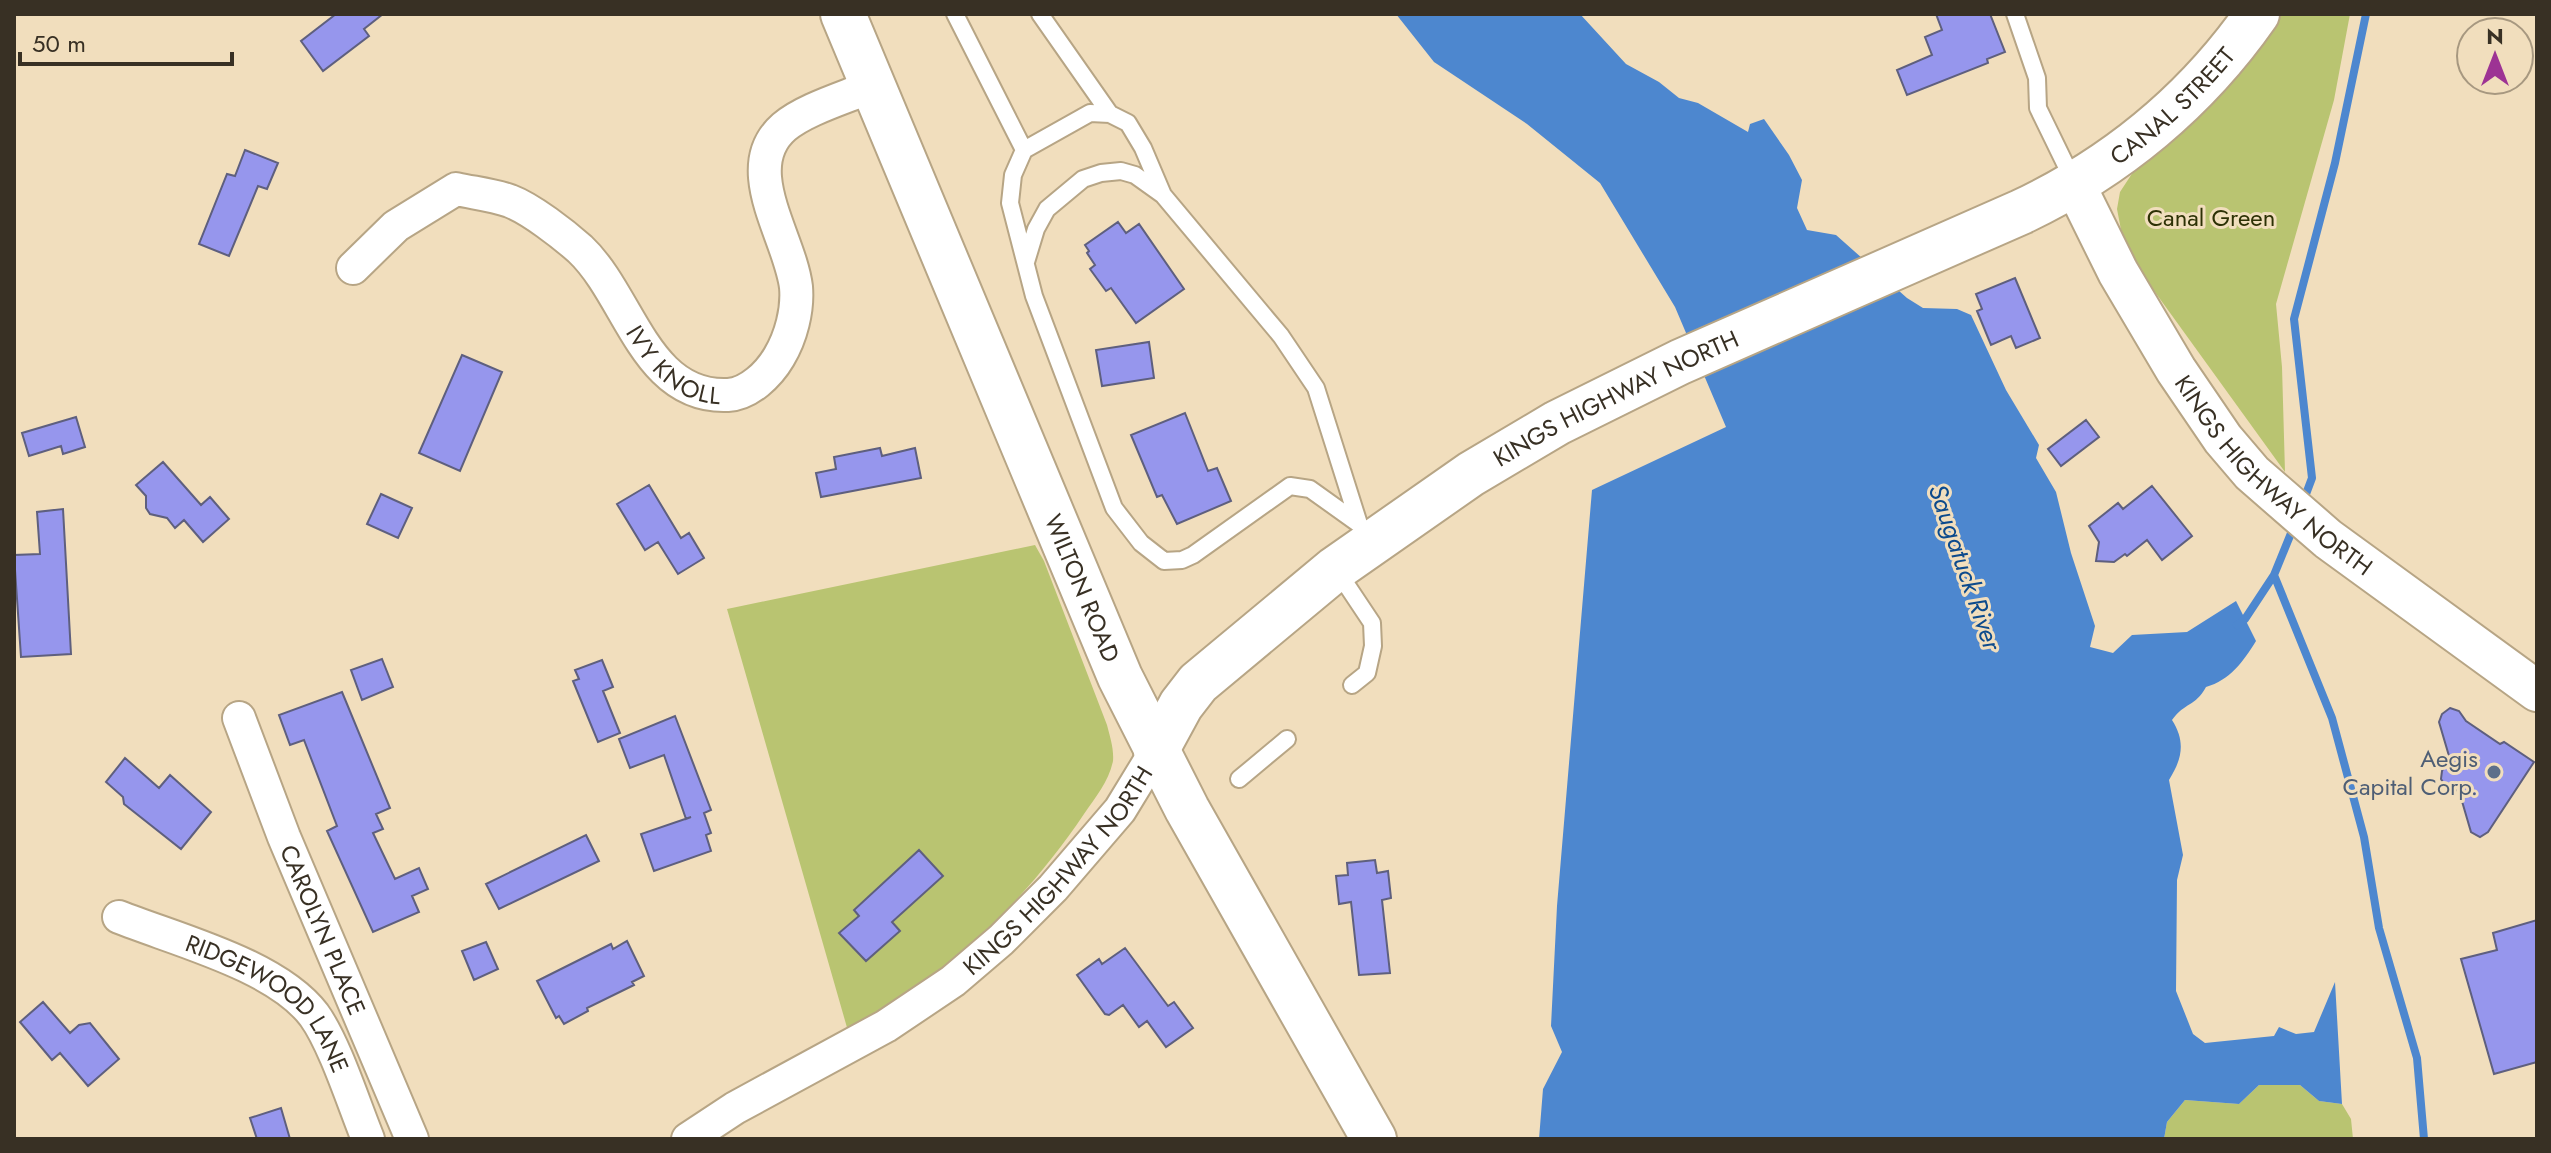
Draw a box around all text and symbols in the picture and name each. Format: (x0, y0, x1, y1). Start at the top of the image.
scale bar (20, 16, 232, 66)
north arrow (2455, 16, 2535, 96)
text: N (2486, 20, 2504, 52)
text: 50 m (32, 26, 86, 61)
street label: CANAL STREET (2102, 39, 2243, 173)
park label: Canal Green (2147, 200, 2275, 235)
street label: IVY KNOLL (618, 318, 722, 413)
street label: KINGS HIGHWAY NORTH (1486, 321, 1744, 475)
street label: KINGS HIGHWAY NORTH (2167, 368, 2380, 584)
water label: Saugatuck River (1919, 479, 2012, 656)
street label: WILTON ROAD (1036, 509, 1129, 667)
place label: Aegis Capital Corp. (2343, 741, 2478, 804)
street label: KINGS HIGHWAY NORTH (955, 759, 1161, 983)
marker: Aegis Capital Corp. (2485, 763, 2503, 781)
street label: CAROLYN PLACE (272, 839, 375, 1021)
street label: RIDGEWOOD LANE (181, 925, 358, 1078)

